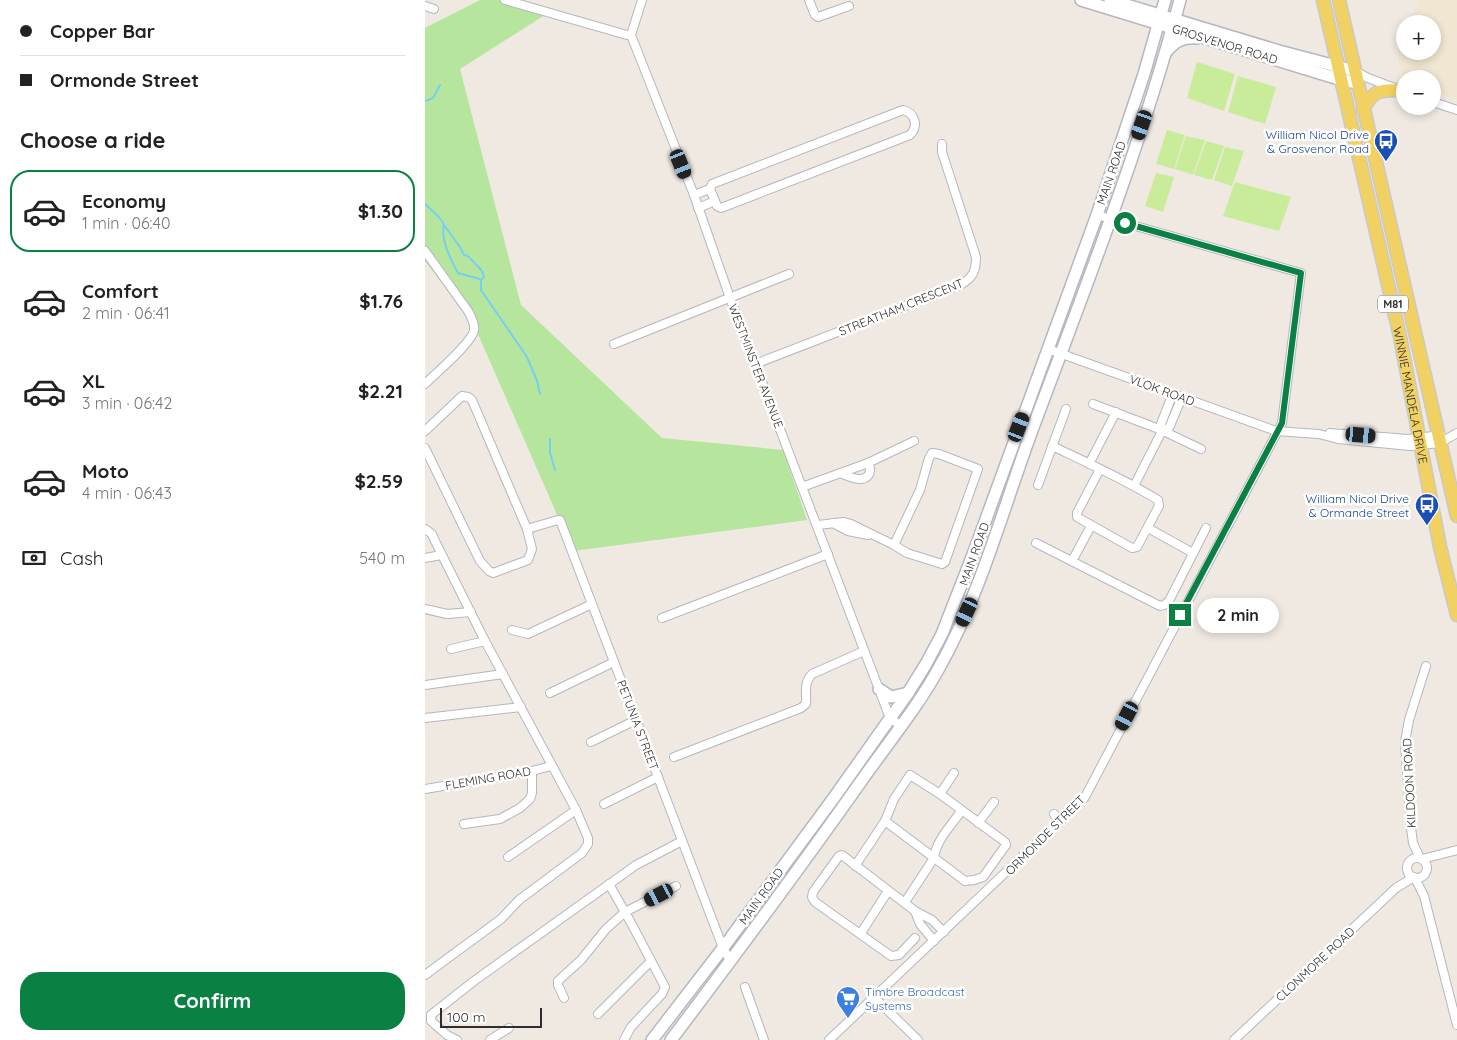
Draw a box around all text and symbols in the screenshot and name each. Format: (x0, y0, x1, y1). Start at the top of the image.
map controls (1396, 15, 1441, 115)
button: + (1396, 15, 1441, 60)
text: Copper Bar (50, 19, 155, 43)
street label: GROSVENOR ROAD (1170, 21, 1280, 67)
text: Ormonde Street (50, 68, 199, 92)
button: − (1396, 70, 1441, 115)
car (1130, 108, 1153, 142)
text: Choose a ride (20, 126, 165, 154)
place label: William Nicol Drive & Grosvenor Road (1266, 127, 1369, 156)
bus stop icon: William Nicol Drive & Grosvenor Road (1373, 128, 1399, 162)
street label: MAIN ROAD (1093, 139, 1129, 207)
car (668, 147, 693, 181)
icon: car (22, 189, 67, 234)
text: Economy (82, 189, 166, 213)
text: $1.30 (358, 199, 403, 223)
route start (1114, 212, 1136, 234)
text: 1 min · 06:40 (82, 213, 170, 233)
street label: STREATHAM CRESCENT (837, 275, 965, 339)
icon: car (22, 279, 67, 324)
text: Comfort (82, 279, 159, 303)
text: $1.76 (359, 289, 403, 313)
road number: M81 (1378, 296, 1408, 312)
street label: WESTMINSTER AVENUE (725, 302, 787, 430)
text: 2 min · 06:41 (82, 303, 170, 323)
street label: WINNIE MANDELA DRIVE (1390, 325, 1432, 465)
icon: car (22, 369, 67, 414)
text: XL (82, 369, 105, 393)
street label: VLOK ROAD (1127, 371, 1197, 409)
text: $2.21 (358, 379, 403, 403)
text: 3 min · 06:42 (82, 393, 172, 413)
car (1006, 410, 1031, 444)
car (1345, 426, 1376, 444)
icon: car (22, 459, 67, 504)
text: Moto (82, 459, 129, 483)
text: $2.59 (354, 469, 403, 493)
text: 4 min · 06:43 (82, 483, 172, 503)
place label: William Nicol Drive & Ormande Street (1306, 491, 1409, 520)
bus stop icon: William Nicol Drive & Ormande Street (1414, 492, 1440, 526)
street label: MAIN ROAD (956, 520, 992, 588)
icon: cash (20, 544, 48, 572)
text: Cash (60, 546, 104, 570)
text: 540 m (359, 548, 405, 568)
car (953, 595, 980, 629)
callout: 2 min (1197, 598, 1280, 632)
route end (1169, 604, 1191, 626)
text: 2 min (1217, 605, 1259, 625)
street label: PETUNIA STREET (614, 678, 662, 772)
car (1113, 699, 1140, 733)
street label: KILDOON ROAD (1399, 737, 1419, 828)
street label: FLEMING ROAD (444, 763, 532, 793)
street label: ORMONDE STREET (1002, 792, 1088, 878)
street label: MAIN ROAD (735, 865, 787, 927)
car (642, 882, 675, 908)
street label: CLONMORE ROAD (1272, 923, 1358, 1005)
button: Confirm (20, 972, 405, 1030)
place label: Timbre Broadcast Systems (865, 984, 965, 1013)
supermarket icon: Timbre Broadcast Systems (835, 985, 861, 1019)
scale bar (440, 1005, 543, 1028)
text: 100 m (447, 1008, 485, 1026)

